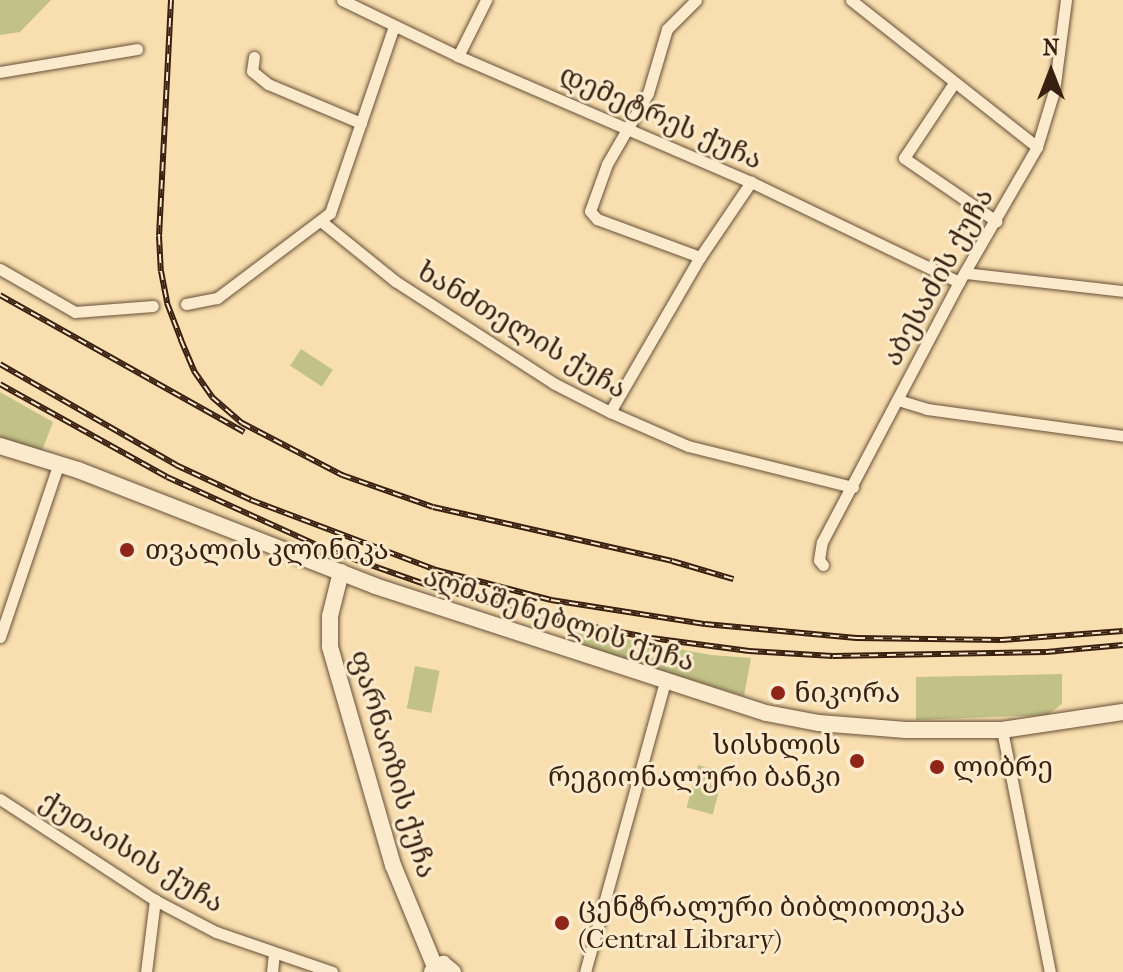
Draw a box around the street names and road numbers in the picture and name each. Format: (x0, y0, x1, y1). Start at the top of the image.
street label: დემეტრეს ქუჩა (555, 57, 767, 177)
street label: აბესაძის ქუჩა (875, 182, 1001, 372)
street label: ხანძთელის ქუჩა (411, 254, 633, 406)
street label: აღმაშენებლის ქუჩა (419, 559, 699, 679)
street label: ფარნაოზის ქუჩა (342, 646, 444, 882)
street label: ქუთაისის ქუჩა (34, 784, 230, 920)

